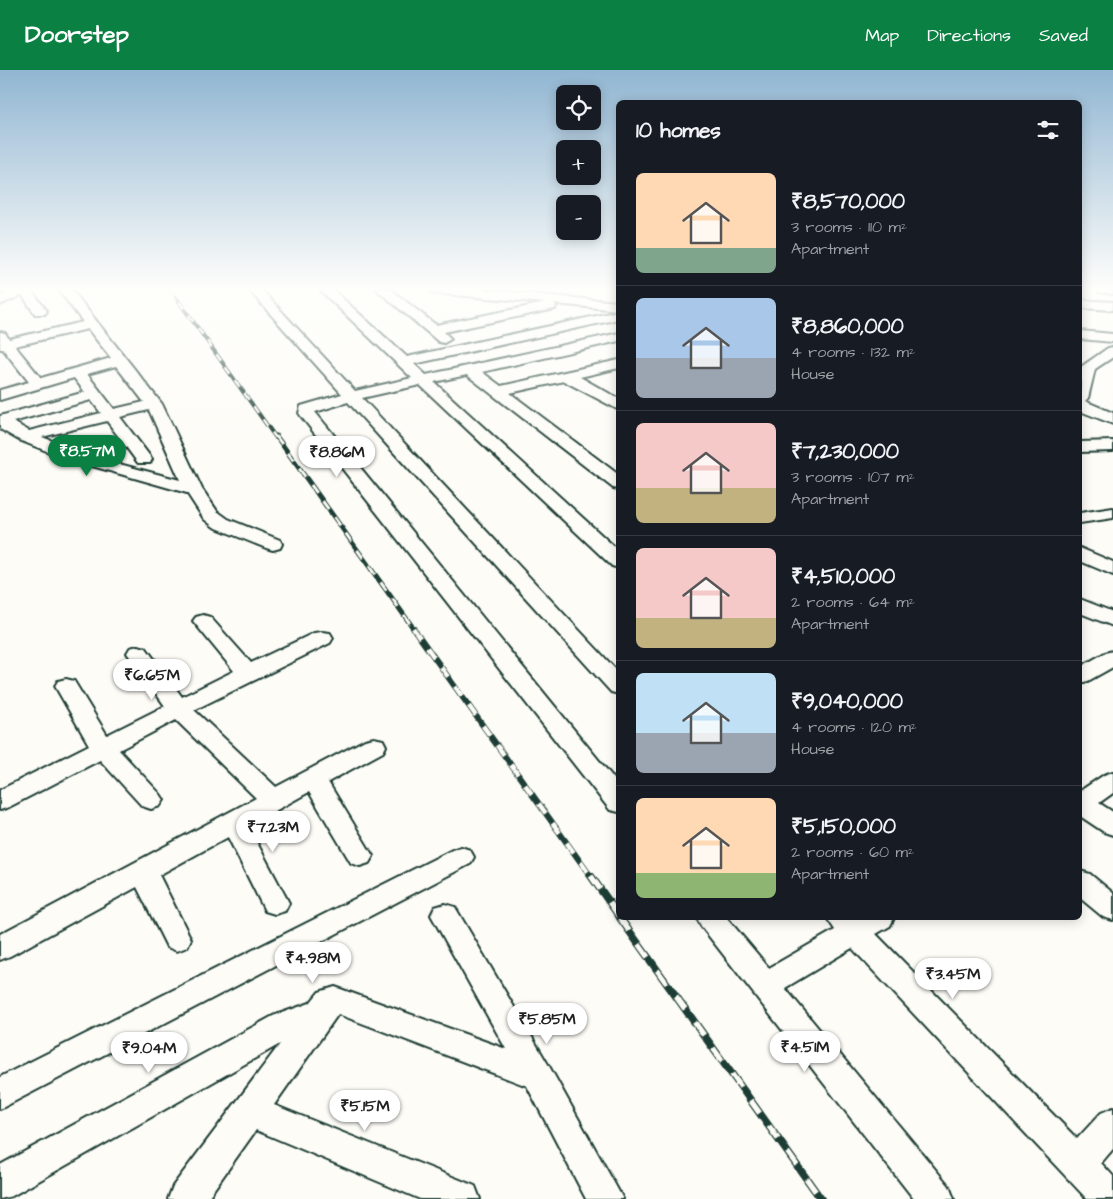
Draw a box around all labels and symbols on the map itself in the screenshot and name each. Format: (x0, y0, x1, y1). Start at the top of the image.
pin: ₹8.57M (46, 434, 128, 477)
pin: ₹8.86M (296, 436, 378, 478)
pin: ₹6.65M (111, 658, 193, 701)
pin: ₹7.23M (232, 810, 314, 853)
pin: ₹4.98M (272, 942, 354, 984)
pin: ₹3.45M (912, 958, 994, 1000)
pin: ₹5.85M (506, 1002, 588, 1045)
pin: ₹4.51M (764, 1030, 846, 1073)
pin: ₹9.04M (108, 1032, 190, 1074)
pin: ₹5.15M (324, 1090, 406, 1132)

